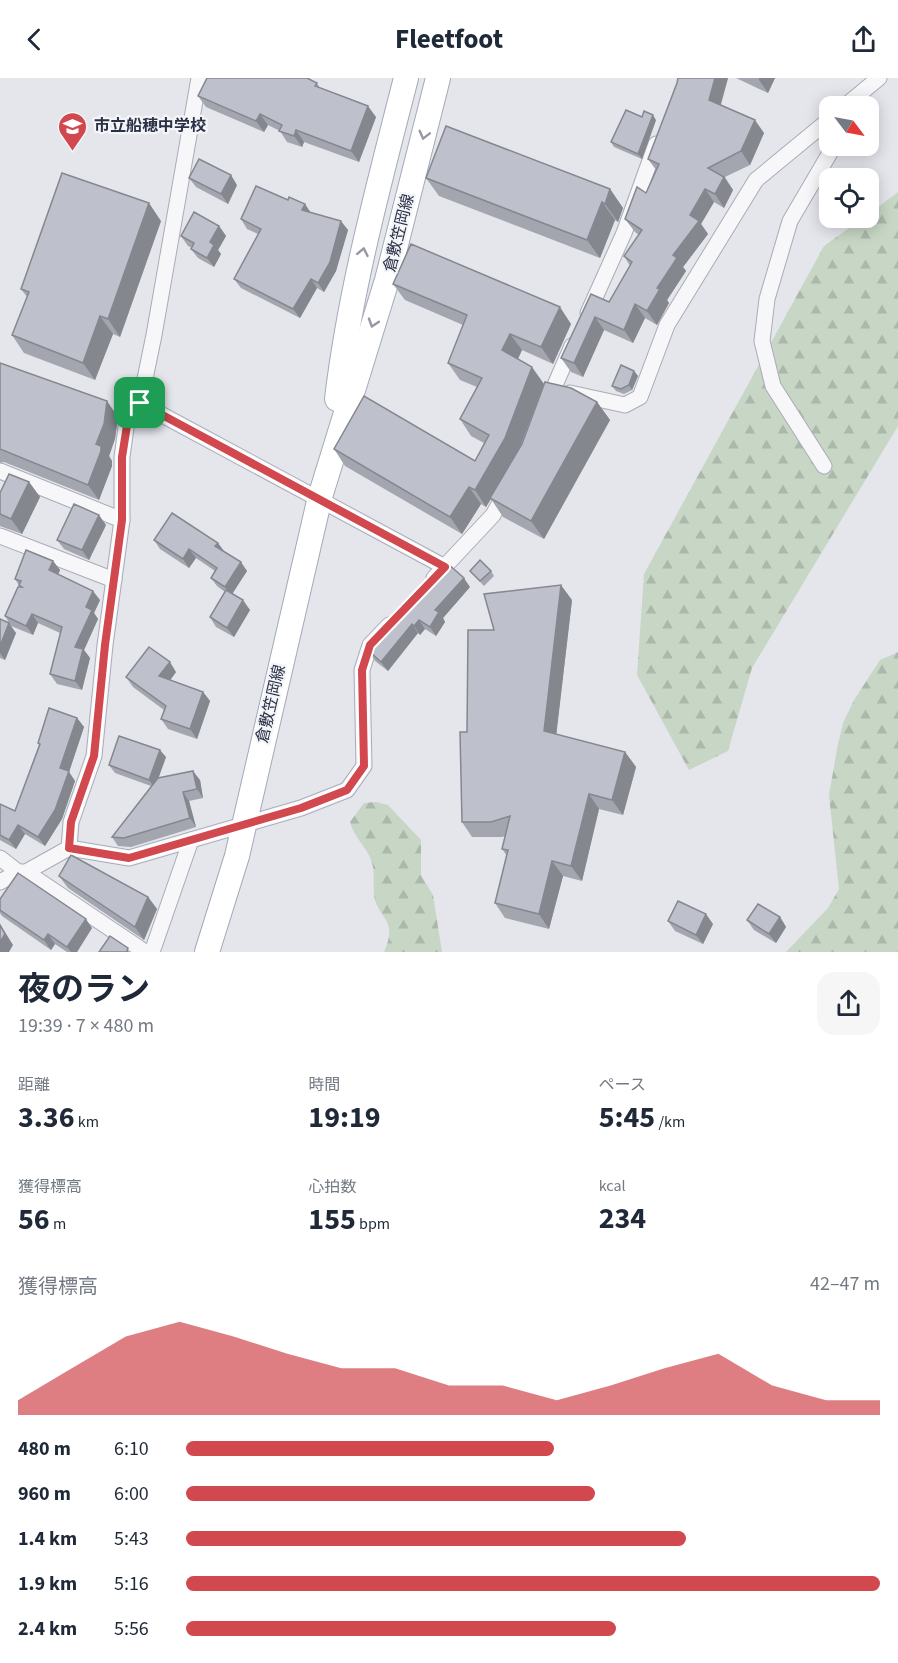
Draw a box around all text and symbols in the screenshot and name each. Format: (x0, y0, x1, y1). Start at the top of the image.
text: Fleetfoot (395, 20, 503, 59)
icon: back (18, 23, 51, 56)
icon: share (847, 23, 880, 56)
north arrow (819, 96, 879, 156)
map controls (819, 96, 879, 228)
school or university icon: 市立船穂中学校 (57, 110, 89, 152)
place label: 市立船穂中学校 (94, 115, 206, 137)
one-way arrow (418, 130, 431, 140)
button: locate (819, 168, 879, 228)
street label: 倉敷笠岡線 (379, 192, 419, 274)
one-way arrow (356, 247, 369, 257)
one-way arrow (368, 317, 380, 328)
pin (114, 377, 165, 428)
icon: arrive (123, 386, 156, 419)
street label: 倉敷笠岡線 (251, 663, 291, 745)
text: 夜のラン (18, 966, 150, 1013)
button: share (817, 972, 880, 1035)
text: 19:39 · 7 × 480 m (18, 1012, 154, 1040)
text: 距離 (18, 1074, 50, 1096)
text: 時間 (308, 1074, 340, 1096)
text: ペース (599, 1074, 646, 1096)
text: 3.36 (18, 1096, 75, 1139)
text: 19:19 (308, 1096, 381, 1139)
text: 5:45 (599, 1096, 655, 1139)
text: km (75, 1111, 99, 1133)
text: /km (655, 1111, 685, 1133)
text: kcal (599, 1175, 626, 1197)
text: 獲得標高 (18, 1176, 82, 1198)
text: 心拍数 (308, 1176, 356, 1198)
text: 234 (599, 1197, 646, 1240)
text: 56 (18, 1198, 50, 1241)
text: 155 (308, 1198, 356, 1241)
text: m (50, 1213, 66, 1235)
text: bpm (356, 1213, 390, 1235)
text: 42–47 m (810, 1270, 880, 1298)
text: 獲得標高 (18, 1273, 98, 1301)
text: 480 m (18, 1435, 71, 1463)
text: 6:10 (114, 1435, 149, 1463)
text: 960 m (18, 1480, 71, 1508)
text: 6:00 (114, 1480, 149, 1508)
text: 1.4 km (18, 1525, 77, 1553)
text: 5:43 (114, 1525, 149, 1553)
text: 1.9 km (18, 1570, 77, 1598)
text: 5:16 (114, 1570, 149, 1598)
text: 2.4 km (18, 1615, 77, 1643)
text: 5:56 (114, 1615, 149, 1643)

